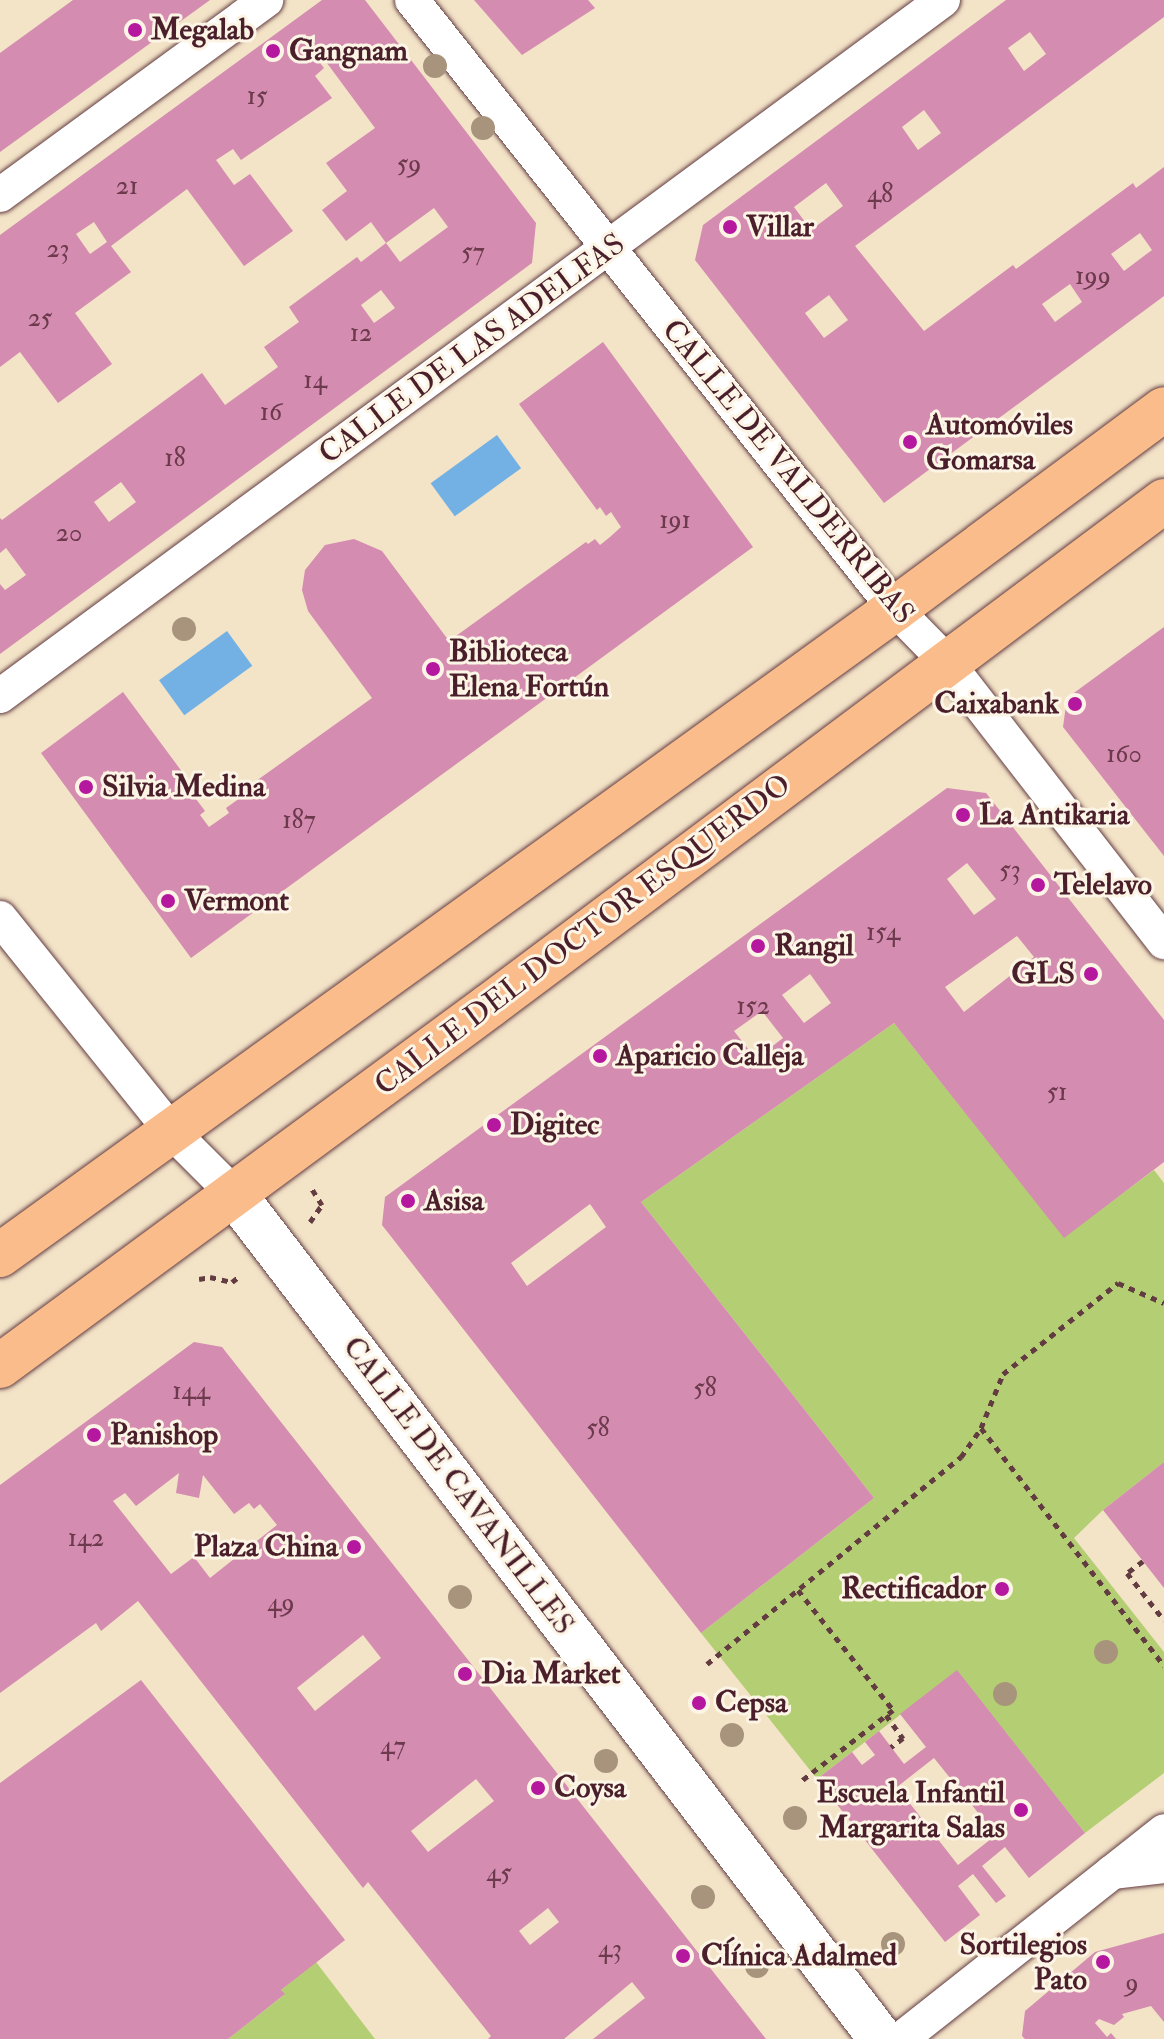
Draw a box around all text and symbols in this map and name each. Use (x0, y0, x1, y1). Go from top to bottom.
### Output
place label: Megalab (151, 12, 254, 48)
marker: Megalab (126, 21, 144, 39)
place label: Gangnam (289, 33, 408, 69)
marker: Gangnam (264, 42, 282, 60)
house number: 15 (247, 81, 267, 113)
house number: 59 (397, 149, 421, 181)
house number: 21 (116, 171, 138, 203)
house number: 48 (867, 179, 893, 211)
place label: Villar (746, 209, 814, 245)
marker: Villar (721, 218, 739, 236)
street label: CALLE DE LAS ADELFAS (312, 226, 632, 472)
house number: 23 (46, 234, 70, 266)
house number: 57 (461, 237, 485, 269)
house number: 199 (1075, 261, 1111, 293)
house number: 25 (28, 303, 52, 335)
street label: CALLE DE VALDERRIBAS (654, 313, 922, 631)
house number: 12 (350, 318, 372, 350)
house number: 14 (303, 365, 327, 397)
house number: 16 (260, 397, 282, 429)
place label: Automóviles Gomarsa (926, 407, 1073, 478)
marker: Automóviles Gomarsa (901, 433, 919, 451)
house number: 18 (164, 443, 186, 475)
house number: 191 (659, 505, 691, 537)
house number: 20 (56, 518, 82, 550)
place label: Biblioteca Elena Fortún (449, 634, 609, 704)
marker: Biblioteca Elena Fortún (424, 660, 442, 678)
place label: Caixabank (934, 686, 1059, 722)
marker: Caixabank (1066, 695, 1084, 713)
house number: 160 (1106, 739, 1142, 771)
street label: CALLE DEL DOCTOR ESQUERDO (368, 767, 798, 1103)
place label: Silvia Medina (102, 769, 265, 805)
marker: Silvia Medina (77, 778, 95, 796)
place label: La Antikaria (979, 797, 1129, 833)
house number: 187 (282, 805, 316, 837)
marker: La Antikaria (954, 806, 972, 824)
house number: 53 (999, 855, 1021, 887)
place label: Telelavo (1054, 867, 1152, 903)
marker: Telelavo (1029, 876, 1047, 894)
place label: Vermont (184, 883, 289, 919)
marker: Vermont (159, 892, 177, 910)
house number: 154 (866, 917, 900, 949)
place label: Rangil (774, 928, 854, 964)
marker: Rangil (749, 937, 767, 955)
place label: GLS (1011, 956, 1075, 992)
marker: GLS (1082, 965, 1100, 983)
house number: 152 (736, 991, 770, 1023)
place label: Aparicio Calleja (616, 1038, 804, 1074)
marker: Aparicio Calleja (591, 1047, 609, 1065)
house number: 51 (1047, 1077, 1067, 1109)
place label: Digitec (510, 1107, 599, 1143)
marker: Digitec (485, 1116, 503, 1134)
place label: Asisa (424, 1183, 484, 1219)
marker: Asisa (399, 1192, 417, 1210)
street label: CALLE DE CAVANILLES (334, 1330, 582, 1642)
house number: 58 (693, 1373, 717, 1405)
house number: 144 (172, 1376, 210, 1408)
house number: 58 (586, 1413, 610, 1445)
place label: Panishop (110, 1417, 218, 1453)
marker: Panishop (85, 1426, 103, 1444)
house number: 142 (68, 1523, 104, 1555)
place label: Plaza China (194, 1529, 338, 1565)
marker: Plaza China (345, 1538, 363, 1556)
place label: Rectificador (841, 1571, 986, 1607)
marker: Rectificador (993, 1580, 1011, 1598)
house number: 49 (267, 1588, 295, 1620)
place label: Dia Market (481, 1656, 620, 1692)
marker: Dia Market (456, 1665, 474, 1683)
place label: Cepsa (715, 1685, 787, 1721)
marker: Cepsa (690, 1694, 708, 1712)
house number: 47 (380, 1731, 406, 1763)
place label: Coysa (554, 1770, 626, 1806)
place label: Escuela Infantil Margarita Salas (816, 1775, 1005, 1846)
marker: Coysa (529, 1779, 547, 1797)
marker: Escuela Infantil Margarita Salas (1012, 1801, 1030, 1819)
house number: 45 (486, 1858, 512, 1890)
place label: Sortilegios Pato (960, 1927, 1087, 1998)
house number: 43 (598, 1934, 622, 1966)
place label: Cĺínica Adalmed (701, 1938, 897, 1974)
marker: Cĺínica Adalmed (672, 1945, 694, 1967)
marker: Sortilegios Pato (1094, 1953, 1112, 1971)
house number: 9 (1125, 1968, 1139, 2000)

